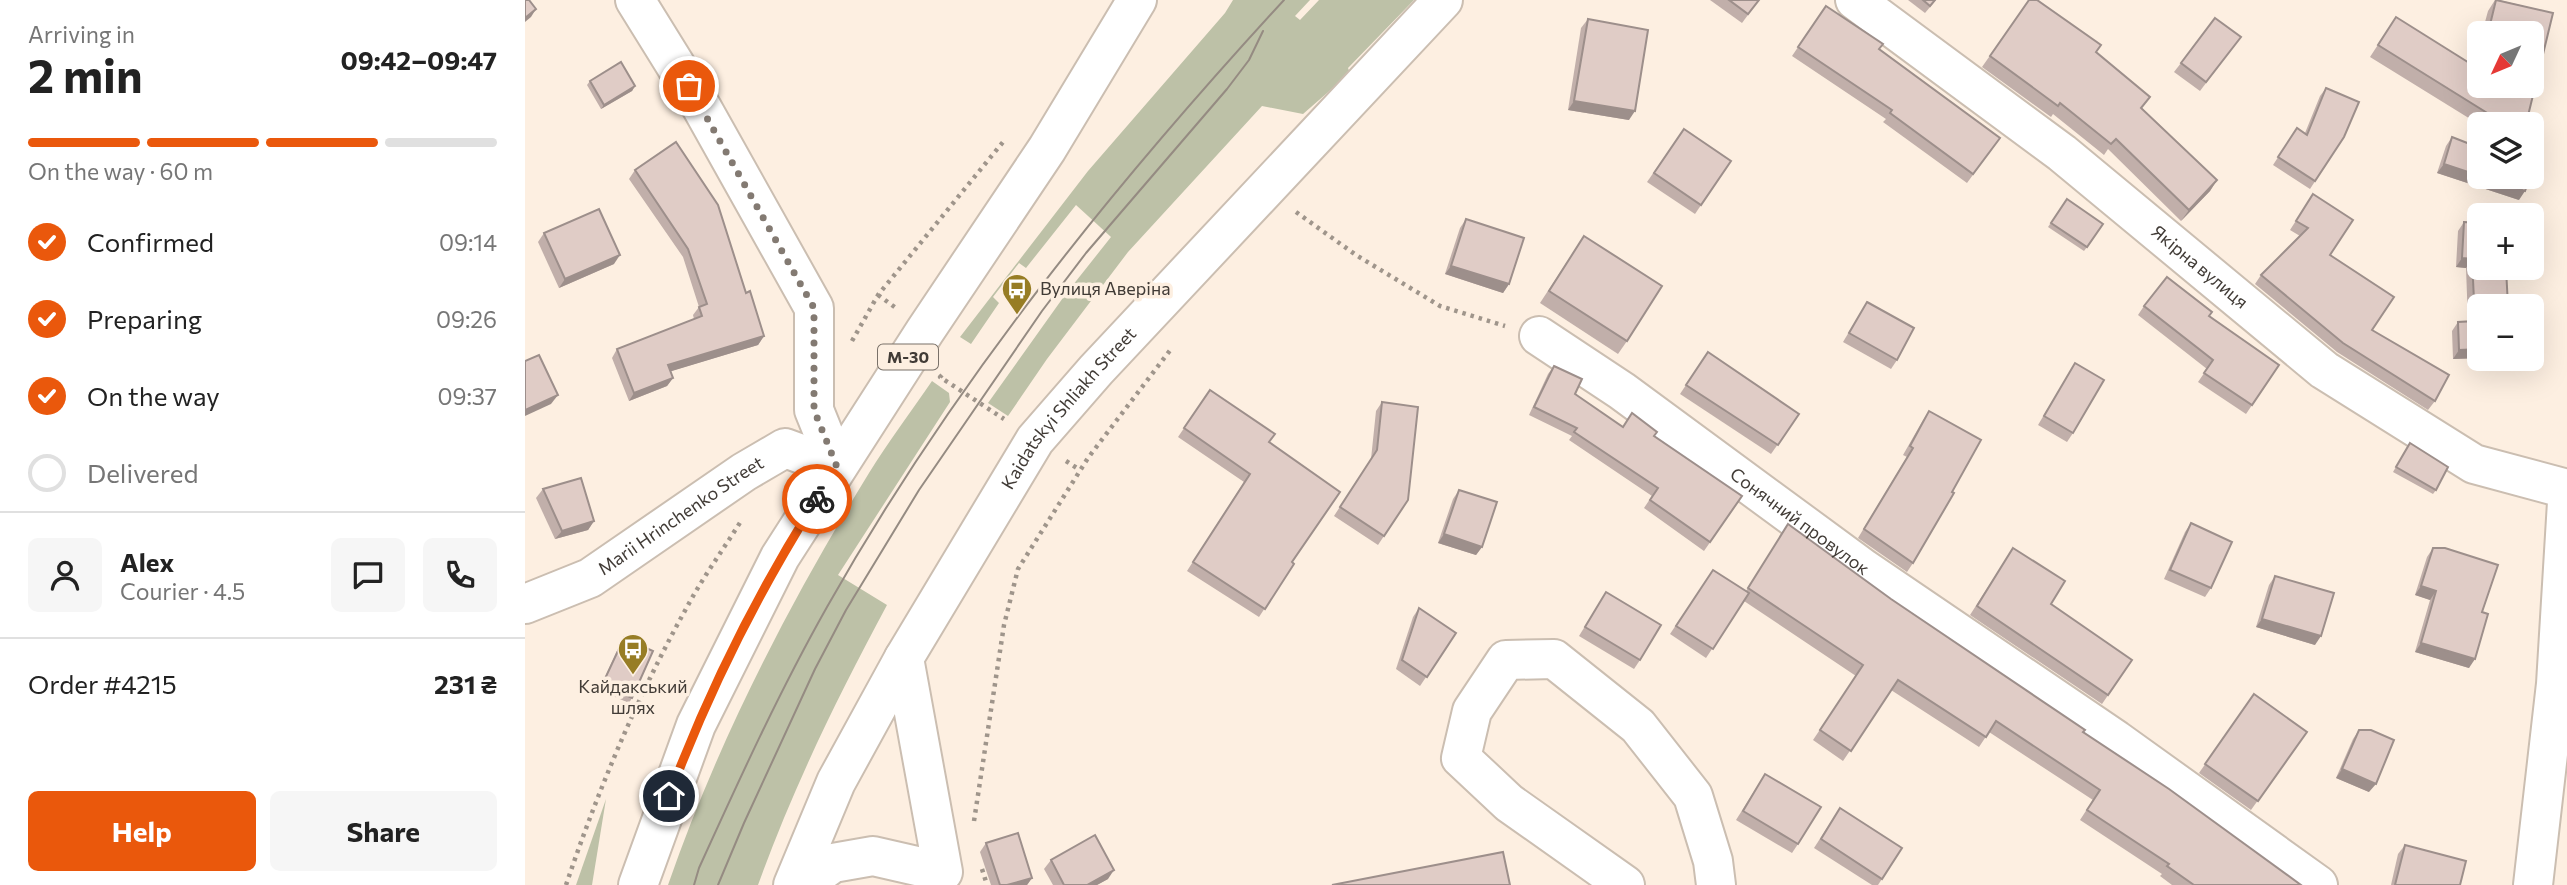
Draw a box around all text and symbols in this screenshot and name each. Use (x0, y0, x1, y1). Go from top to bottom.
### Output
text: Arriving in (28, 20, 135, 48)
north arrow (2467, 21, 2545, 98)
map controls (2467, 21, 2544, 371)
text: 09:42–09:47 (340, 44, 497, 75)
text: 2 min (28, 46, 143, 102)
pin (659, 56, 719, 116)
icon: bag (670, 67, 708, 105)
button: layers (2467, 112, 2544, 189)
text: On the way · 60 m (28, 157, 213, 185)
button: + (2467, 203, 2544, 280)
street label: Якірна вулиця (2147, 220, 2253, 313)
icon: check (28, 223, 66, 261)
text: Confirmed (87, 226, 214, 257)
text: 09:14 (439, 228, 497, 256)
bus stop icon: Вулиця Аверіна (1000, 272, 1034, 316)
place label: Вулиця Аверіна (1040, 277, 1171, 299)
button: − (2467, 294, 2544, 371)
icon: check (28, 300, 66, 338)
text: Preparing (87, 303, 202, 334)
text: 09:26 (436, 305, 497, 333)
street label: Kaidatskyi Shliakh Street (996, 322, 1140, 493)
road number: М-30 (878, 344, 938, 370)
icon: check (28, 377, 66, 415)
text: On the way (87, 380, 220, 411)
text: 09:37 (437, 382, 497, 410)
street label: Marii Hrinchenko Street (593, 451, 767, 579)
text: Delivered (87, 457, 198, 488)
street label: Сонячний провулок (1726, 462, 1874, 579)
courier (782, 464, 852, 534)
icon: bike (798, 480, 836, 518)
button: person (28, 538, 102, 612)
button: chat (331, 538, 405, 612)
button: phone (423, 538, 497, 612)
text: Alex (120, 546, 174, 577)
text: Courier · 4.5 (120, 577, 245, 605)
bus stop icon: Кайдакський шлях (616, 632, 650, 676)
text: Order #4215 (28, 668, 177, 699)
text: 231 ₴ (434, 668, 497, 699)
place label: Кайдакський шлях (578, 675, 688, 718)
pin (639, 766, 699, 826)
icon: home (650, 777, 688, 815)
button: Help (28, 791, 256, 871)
button: Share (270, 791, 497, 871)

